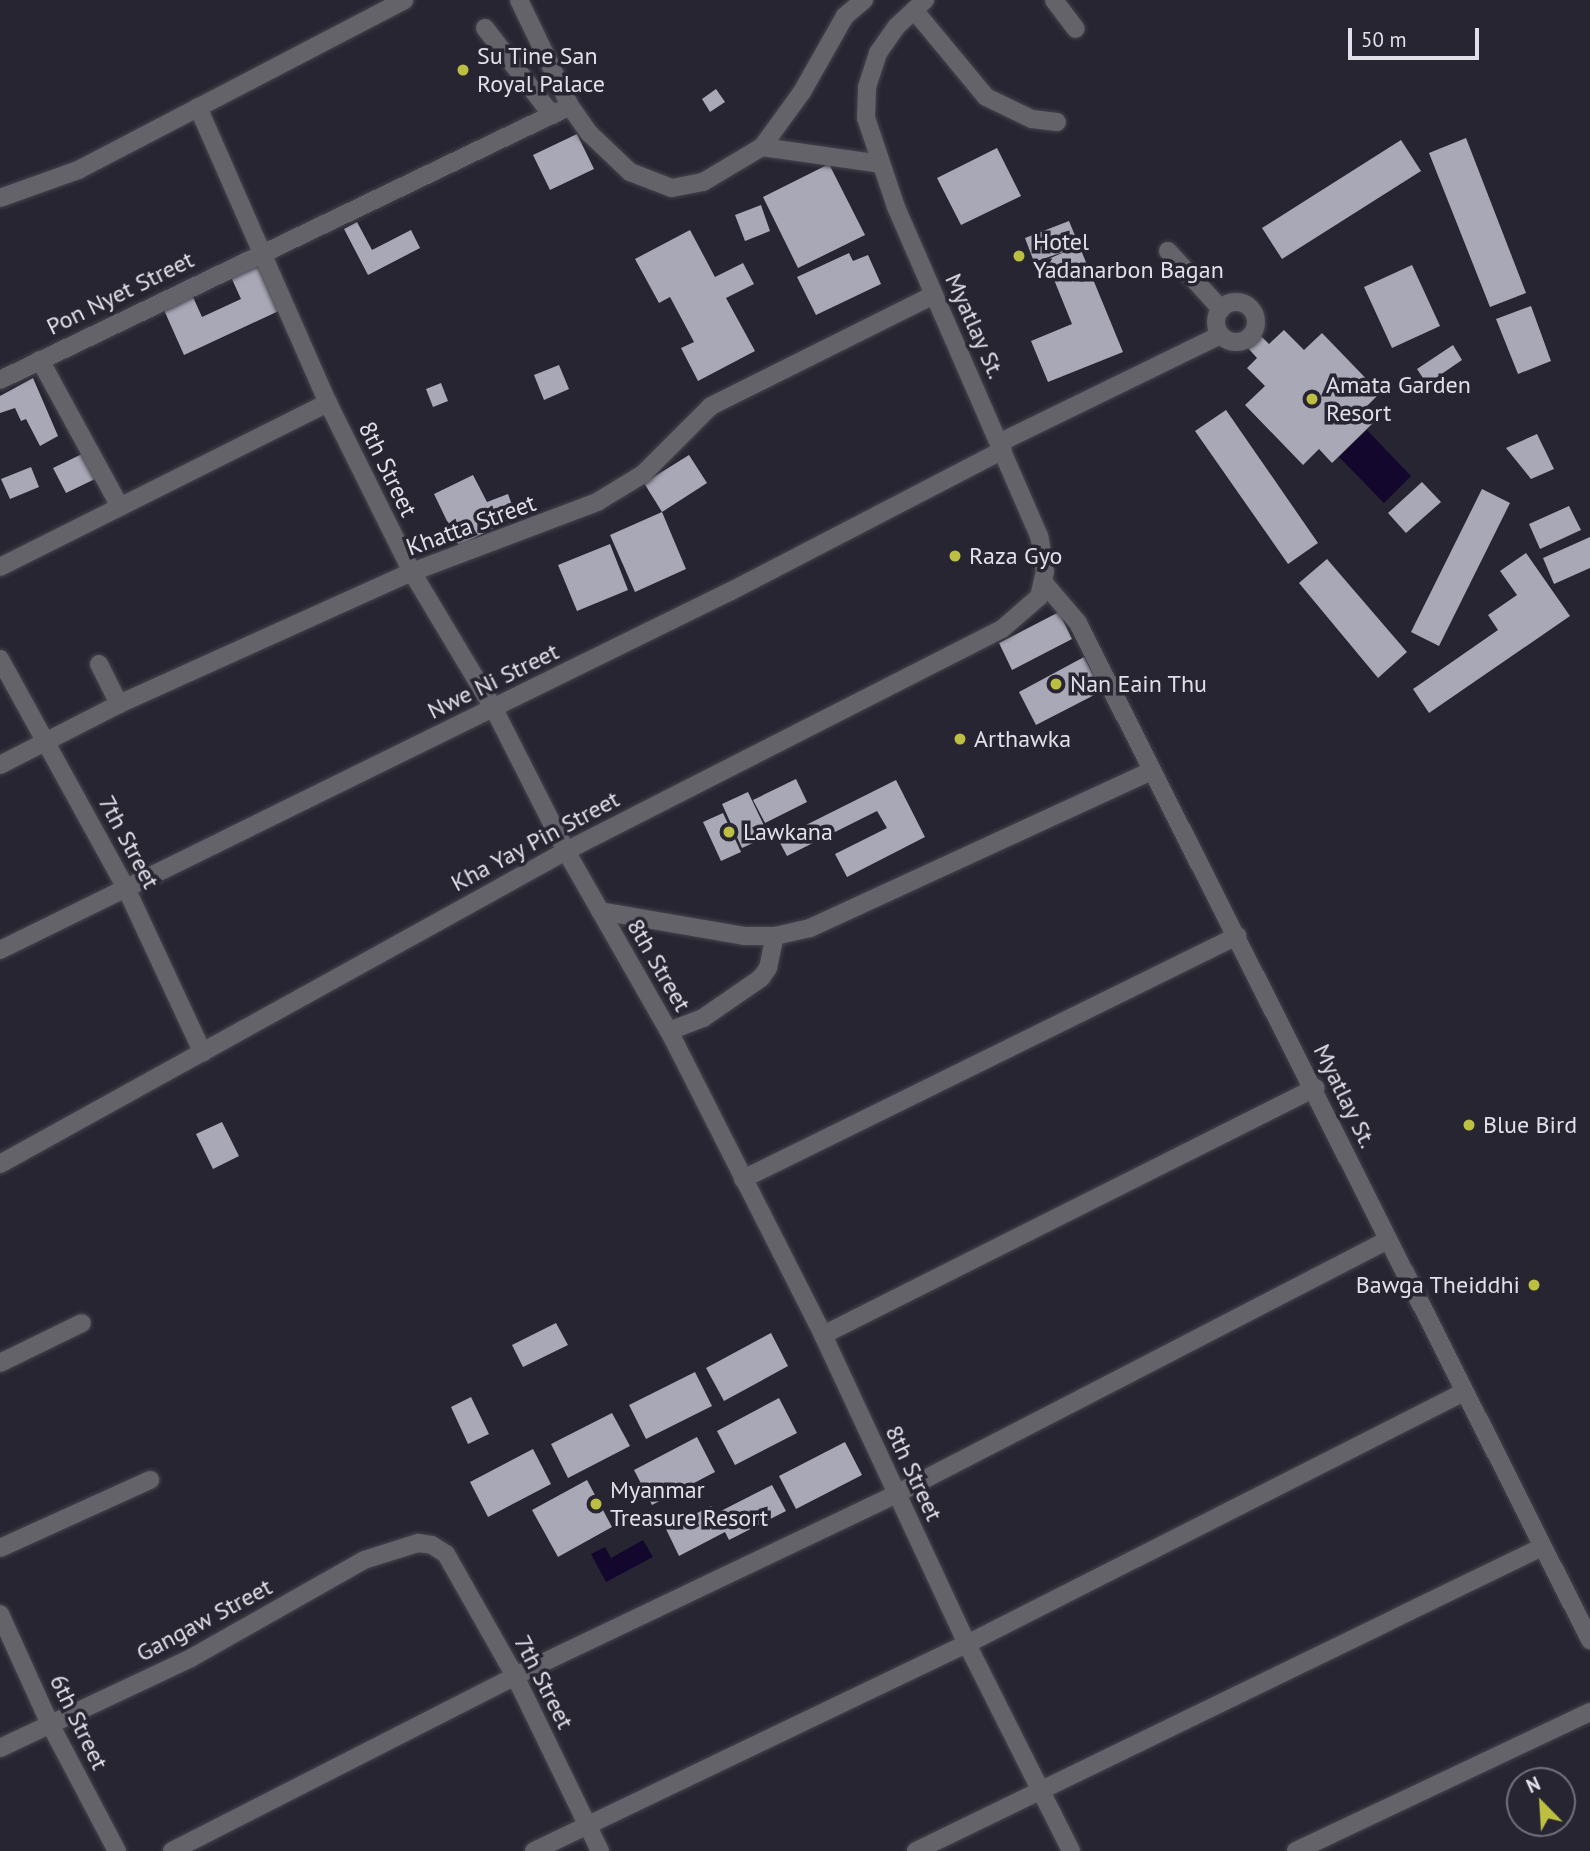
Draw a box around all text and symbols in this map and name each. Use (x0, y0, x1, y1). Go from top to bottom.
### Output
scale bar (1352, 14, 1483, 58)
text: 50 m (1361, 26, 1407, 53)
place label: Su Tine San Royal Palace (477, 42, 605, 98)
marker: Su Tine San Royal Palace (455, 62, 471, 78)
place label: Hotel Yadanarbon Bagan (1033, 228, 1224, 284)
street label: Pon Nyet Street (42, 245, 198, 341)
marker: Hotel Yadanarbon Bagan (1011, 248, 1027, 264)
street label: Myatlay St. (939, 268, 1011, 384)
place label: Amata Garden Resort (1326, 371, 1471, 427)
marker: Amata Garden Resort (1304, 391, 1320, 407)
street label: 8th Street (353, 417, 423, 521)
street label: Khatta Street (402, 488, 540, 562)
place label: Raza Gyo (969, 542, 1062, 570)
marker: Raza Gyo (947, 548, 963, 564)
street label: Nwe Ni Street (423, 637, 563, 725)
place label: Nan Eain Thu (1070, 670, 1208, 698)
marker: Nan Eain Thu (1048, 676, 1064, 692)
place label: Arthawka (974, 725, 1071, 753)
marker: Arthawka (952, 731, 968, 747)
street label: Kha Yay Pin Street (445, 784, 625, 898)
street label: 7th Street (92, 790, 166, 894)
place label: Lawkana (743, 818, 833, 846)
marker: Lawkana (721, 824, 737, 840)
street label: 8th Street (621, 914, 697, 1016)
street label: Myatlay St. (1307, 1039, 1383, 1153)
place label: Blue Bird (1483, 1111, 1577, 1139)
marker: Blue Bird (1461, 1117, 1477, 1133)
place label: Bawga Theiddhi (1355, 1271, 1520, 1299)
marker: Bawga Theiddhi (1526, 1277, 1542, 1293)
street label: 8th Street (879, 1421, 949, 1525)
place label: Myanmar Treasure Resort (610, 1476, 768, 1532)
marker: Myanmar Treasure Resort (588, 1496, 604, 1512)
street label: Gangaw Street (131, 1572, 277, 1668)
street label: 7th Street (508, 1630, 580, 1734)
street label: 6th Street (44, 1670, 114, 1774)
north arrow (1506, 1767, 1576, 1837)
text: N (1523, 1771, 1544, 1798)

